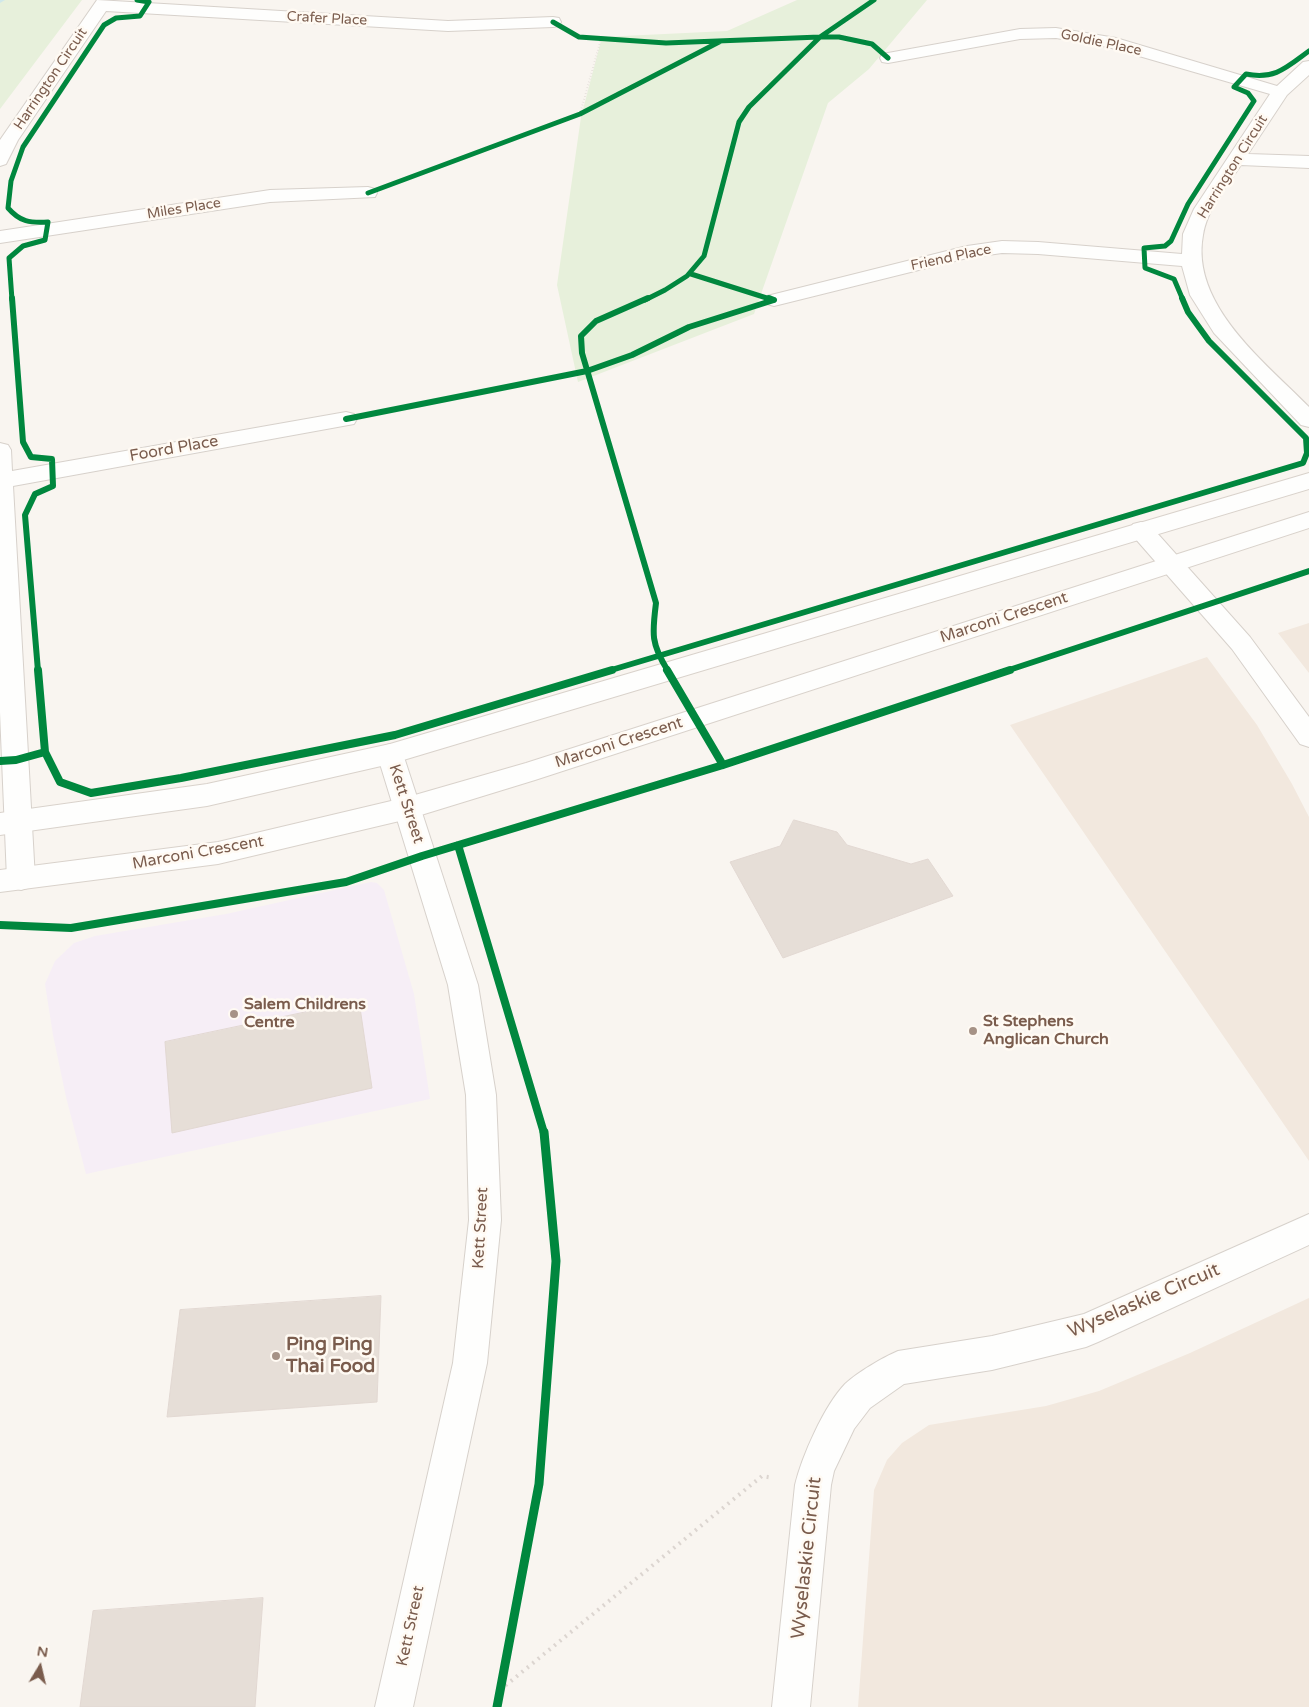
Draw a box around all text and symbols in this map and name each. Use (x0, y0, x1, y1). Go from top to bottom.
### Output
street label: Crafer Place (286, 9, 368, 29)
street label: Harrington Circuit (11, 25, 91, 133)
street label: Goldie Place (1059, 26, 1143, 60)
street label: Harrington Circuit (1194, 112, 1272, 222)
street label: Miles Place (146, 195, 222, 223)
street label: Friend Place (909, 241, 993, 275)
street label: Foord Place (128, 432, 220, 466)
street label: Marconi Crescent (938, 588, 1070, 648)
street label: Marconi Crescent (553, 713, 685, 773)
street label: Kett Street (384, 762, 428, 846)
street label: Marconi Crescent (131, 832, 265, 874)
place label: Salem Childrens Centre (244, 995, 366, 1033)
marker: Salem Childrens Centre (228, 1008, 240, 1020)
place label: St Stephens Anglican Church (983, 1012, 1109, 1050)
marker: St Stephens Anglican Church (967, 1025, 979, 1037)
street label: Kett Street (469, 1187, 493, 1269)
street label: Wyselaskie Circuit (1065, 1259, 1223, 1343)
place label: Ping Ping Thai Food (286, 1334, 375, 1378)
marker: Ping Ping Thai Food (270, 1350, 282, 1362)
street label: Wyselaskie Circuit (787, 1476, 827, 1640)
street label: Kett Street (393, 1584, 429, 1668)
north arrow (15, 1642, 65, 1692)
text: N (36, 1642, 49, 1661)

